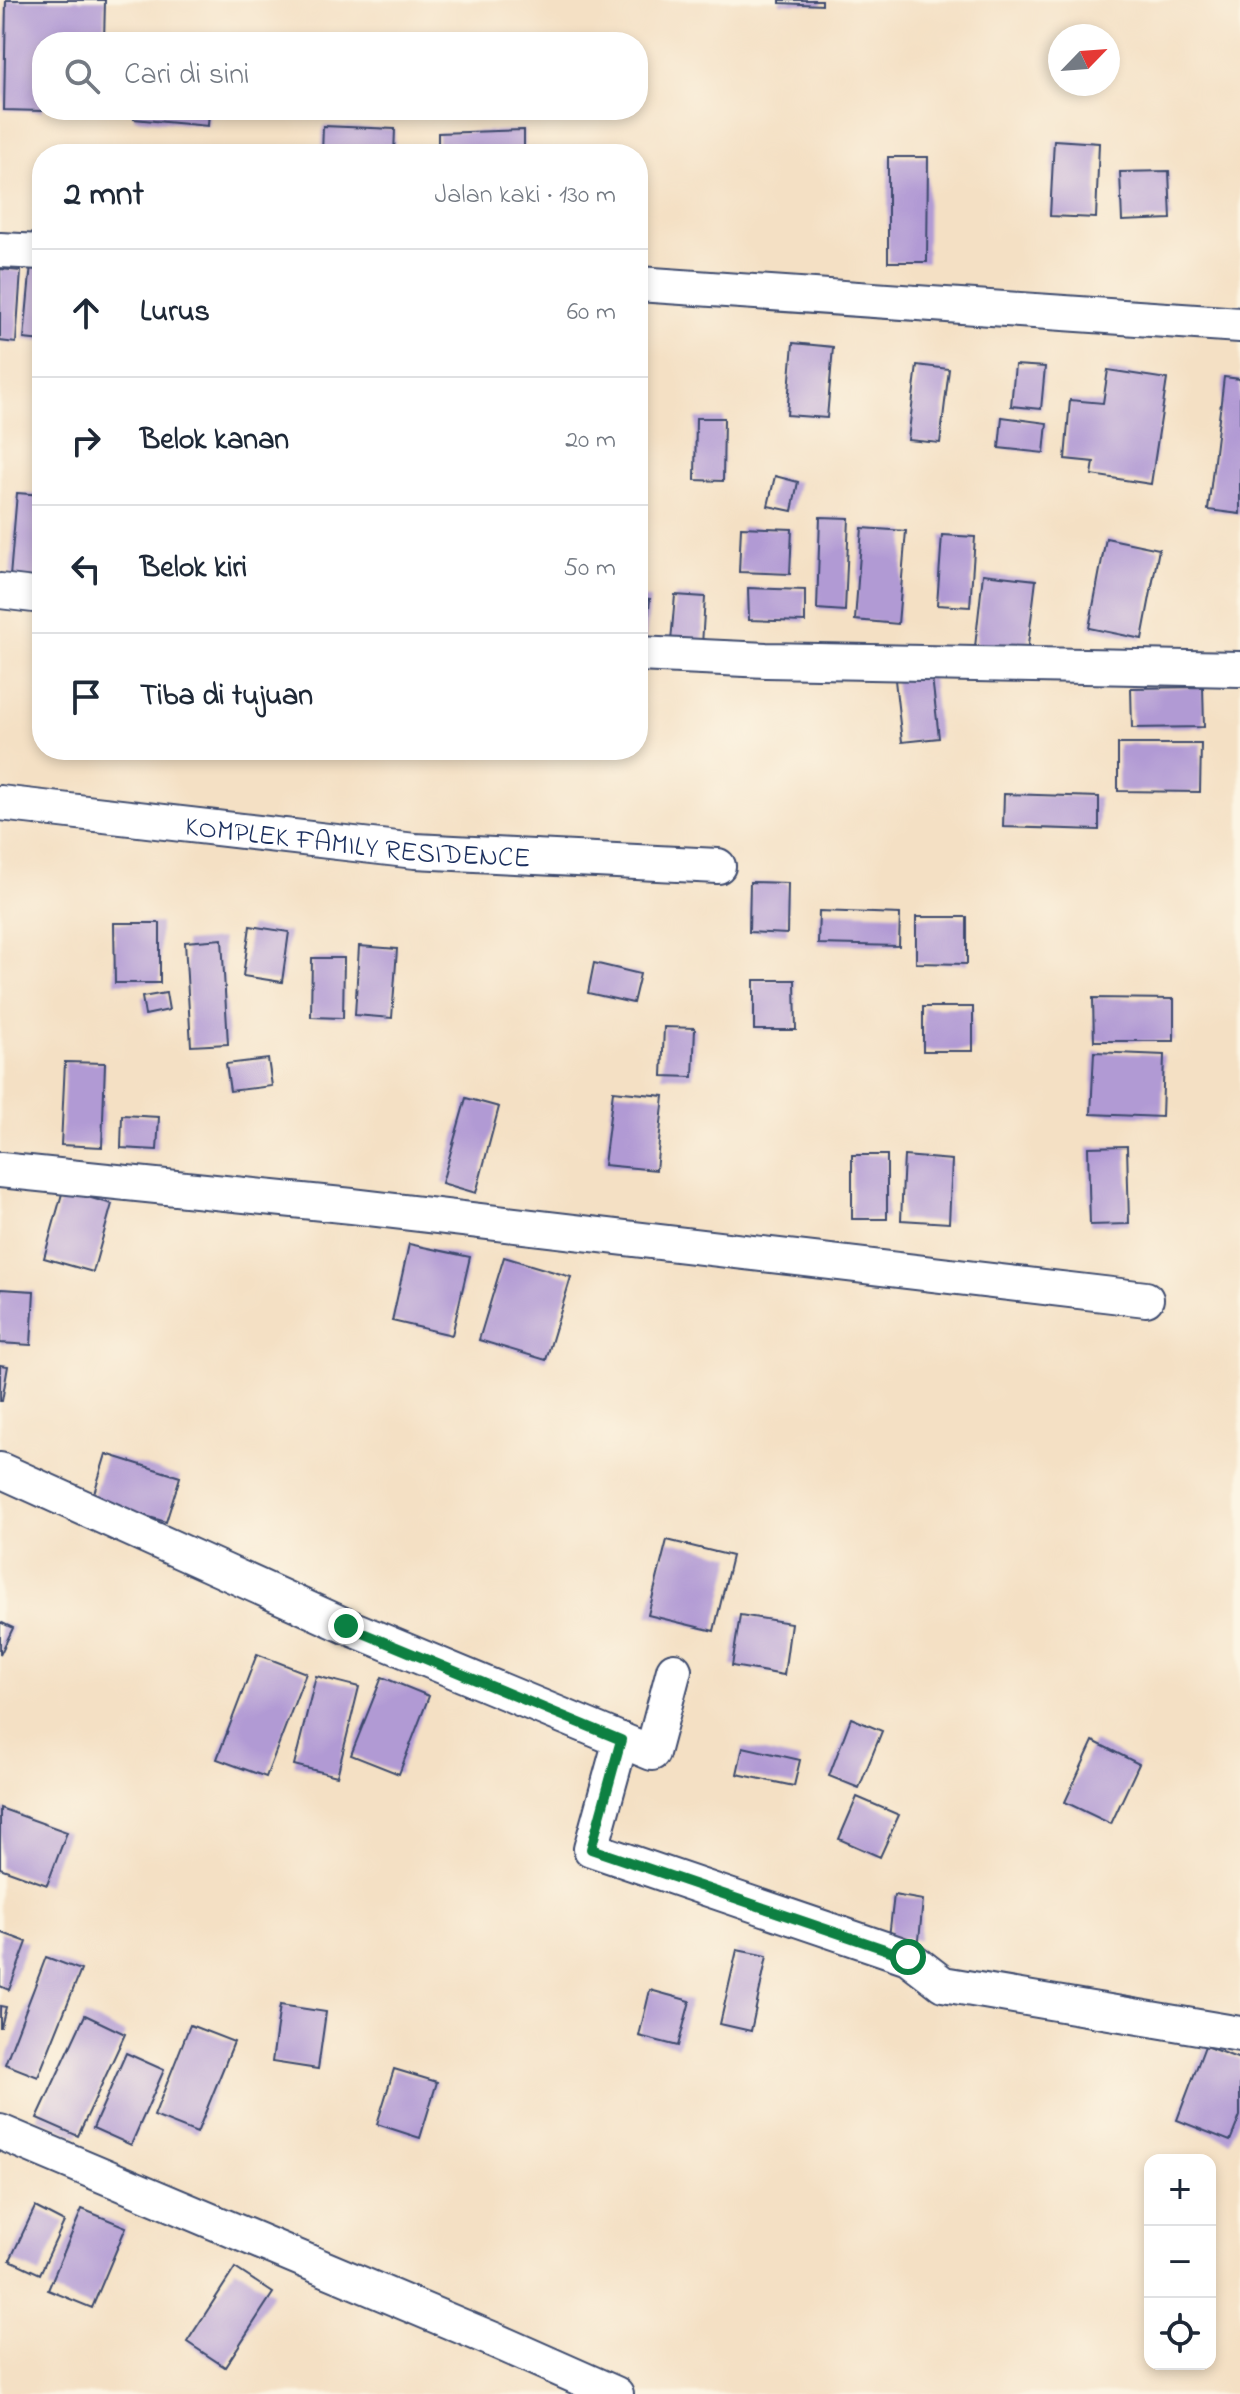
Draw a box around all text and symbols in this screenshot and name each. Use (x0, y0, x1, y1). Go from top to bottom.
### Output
north arrow (1048, 24, 1120, 96)
search box (32, 32, 648, 120)
icon: search (60, 54, 104, 98)
text: Cari di sini (124, 54, 250, 98)
text: 2 mnt (64, 171, 144, 221)
text: Jalan kaki · 130 m (435, 177, 616, 215)
icon: ahead (64, 291, 108, 335)
text: Lurus (140, 291, 210, 335)
text: 60 m (567, 294, 616, 332)
icon: right (64, 419, 108, 463)
text: Belok kanan (140, 419, 289, 463)
text: 20 m (565, 422, 616, 460)
icon: left (64, 547, 108, 591)
text: Belok kiri (140, 547, 247, 591)
text: 50 m (563, 550, 616, 588)
icon: arrive (64, 675, 108, 719)
text: Tiba di tujuan (140, 675, 313, 719)
street label: KOMPLEK FAMILY RESIDENCE (183, 808, 531, 881)
route end (328, 1608, 364, 1644)
route start (890, 1939, 926, 1975)
map controls (1144, 2154, 1216, 2370)
button: + (1144, 2154, 1216, 2226)
button: − (1144, 2226, 1216, 2298)
button: locate (1144, 2298, 1216, 2370)

